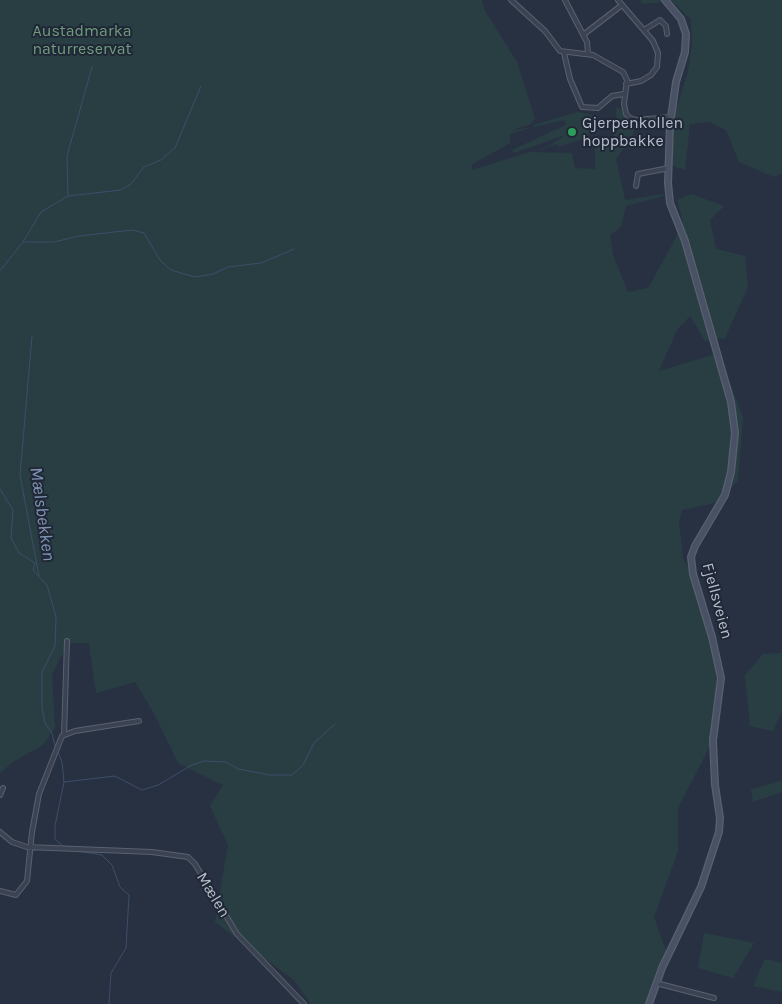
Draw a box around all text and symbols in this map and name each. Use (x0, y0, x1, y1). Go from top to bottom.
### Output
park label: Austadmarka naturreservat (32, 21, 132, 59)
place label: Gjerpenkollen hoppbakke (582, 113, 683, 151)
marker: Gjerpenkollen hoppbakke (566, 126, 578, 138)
water label: Mælsbekken (25, 466, 59, 562)
street label: Fjellsveien (698, 561, 736, 641)
street label: Mælen (192, 869, 234, 921)

